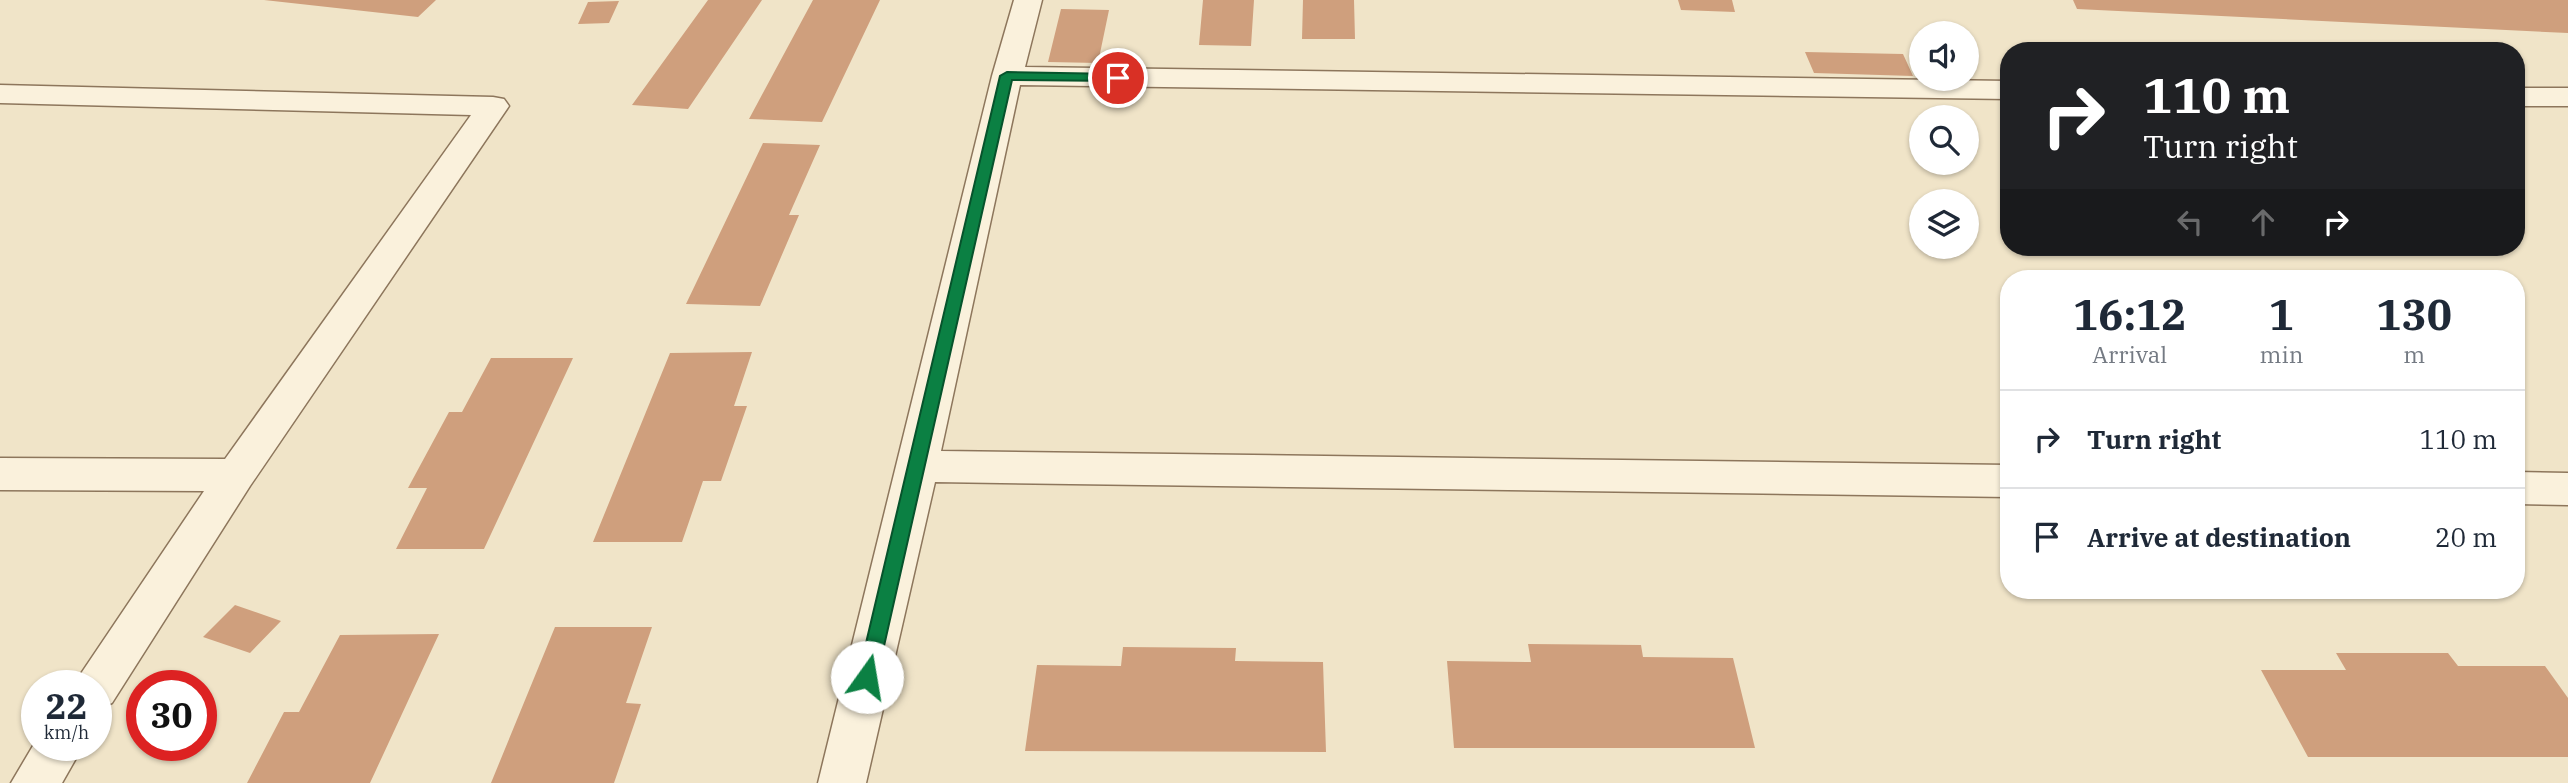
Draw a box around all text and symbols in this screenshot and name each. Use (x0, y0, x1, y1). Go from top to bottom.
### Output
map controls (1909, 21, 1979, 259)
button: sound (1909, 21, 1979, 91)
pin (1088, 48, 1148, 108)
icon: arrive (1099, 59, 1137, 97)
text: 110 m (2143, 63, 2290, 126)
icon: right (2028, 70, 2119, 161)
button: search (1909, 105, 1979, 175)
text: Turn right (2143, 125, 2298, 167)
button: layers (1909, 189, 1979, 259)
icon: left (2171, 203, 2209, 241)
icon: ahead (2244, 203, 2282, 241)
icon: right (2317, 203, 2355, 241)
text: 16:12 (2073, 287, 2187, 342)
text: 1 (2269, 287, 2294, 342)
text: 130 (2376, 287, 2452, 342)
text: Arrival (2092, 339, 2167, 369)
text: min (2260, 339, 2303, 369)
text: m (2403, 339, 2425, 369)
icon: right (2028, 420, 2066, 458)
text: Turn right (2087, 422, 2221, 456)
text: 110 m (2419, 422, 2497, 456)
icon: arrive (2028, 518, 2066, 556)
text: Arrive at destination (2087, 520, 2351, 554)
text: 20 m (2435, 520, 2497, 554)
position arrow (830, 640, 904, 714)
speed limit sign: 30 (126, 670, 217, 761)
text: 22 (45, 683, 88, 729)
text: km/h (44, 721, 89, 744)

